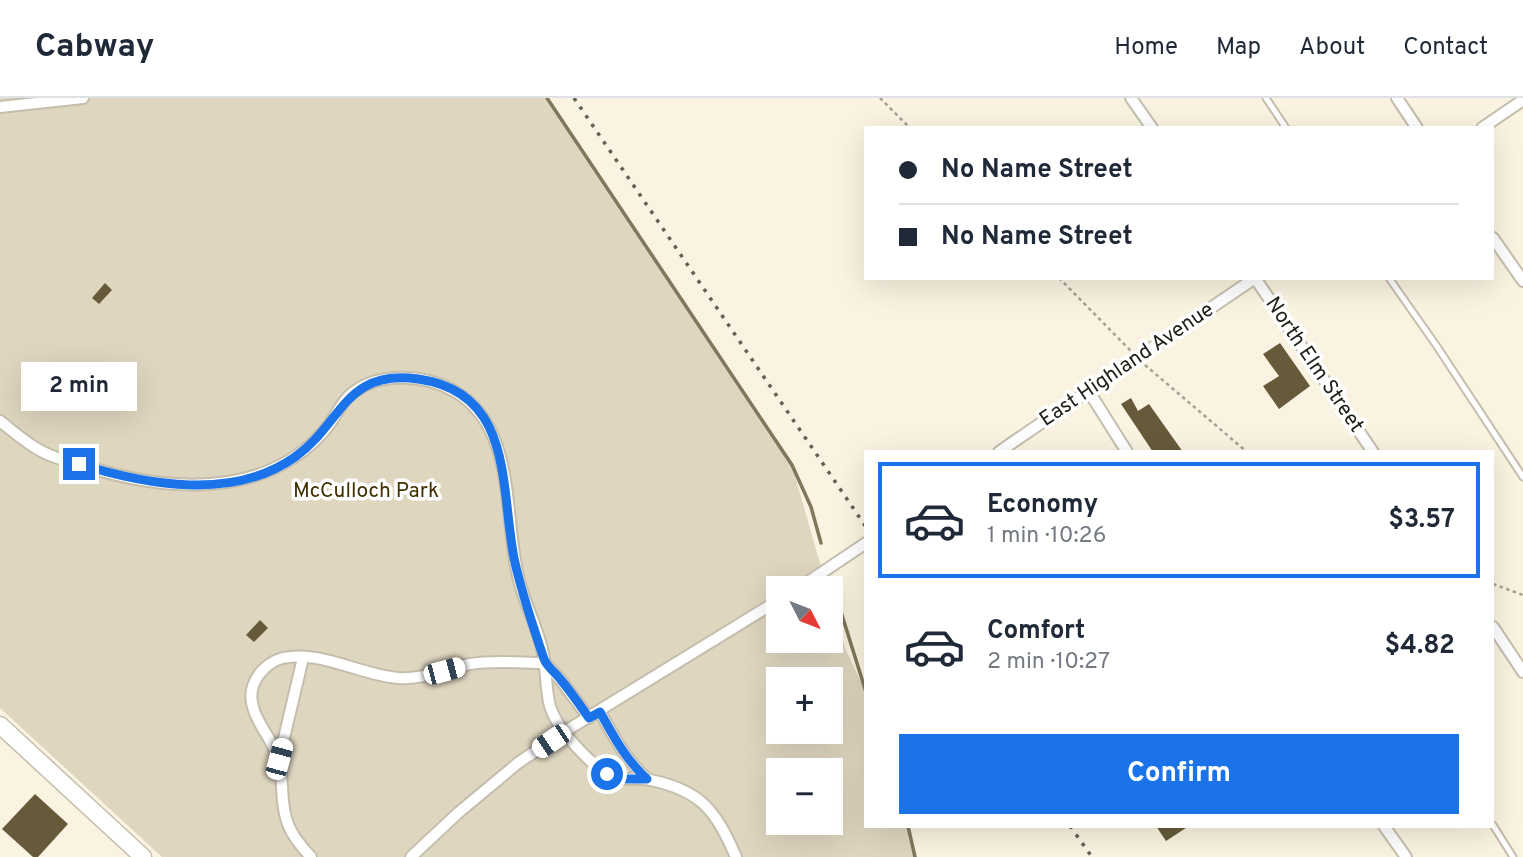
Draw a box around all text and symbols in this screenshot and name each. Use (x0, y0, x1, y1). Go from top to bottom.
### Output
text: Cabway (35, 27, 154, 69)
text: Home (1114, 33, 1178, 63)
text: Map (1216, 33, 1261, 63)
text: About (1299, 33, 1365, 63)
text: Contact (1403, 33, 1488, 63)
text: No Name Street (941, 154, 1133, 187)
text: No Name Street (941, 221, 1133, 254)
street label: North Elm Street (1259, 292, 1369, 438)
street label: East Highland Avenue (1035, 297, 1219, 433)
callout: 2 min (21, 362, 137, 412)
text: 2 min (49, 372, 109, 401)
route end (63, 448, 95, 480)
park label: McCulloch Park (293, 478, 439, 505)
icon: car (903, 489, 966, 552)
text: Economy (987, 489, 1098, 522)
text: $3.57 (1388, 504, 1455, 537)
text: 1 min · 10:26 (987, 522, 1106, 551)
north arrow (766, 576, 844, 653)
map controls (766, 576, 843, 835)
icon: car (903, 615, 966, 678)
text: Comfort (987, 615, 1085, 648)
text: $4.82 (1385, 630, 1455, 663)
text: 2 min · 10:27 (987, 648, 1110, 677)
car (421, 655, 468, 687)
button: + (766, 667, 843, 744)
car (528, 721, 575, 761)
button: Confirm (899, 734, 1459, 814)
car (264, 736, 295, 782)
route start (591, 758, 623, 790)
button: − (766, 758, 843, 835)

